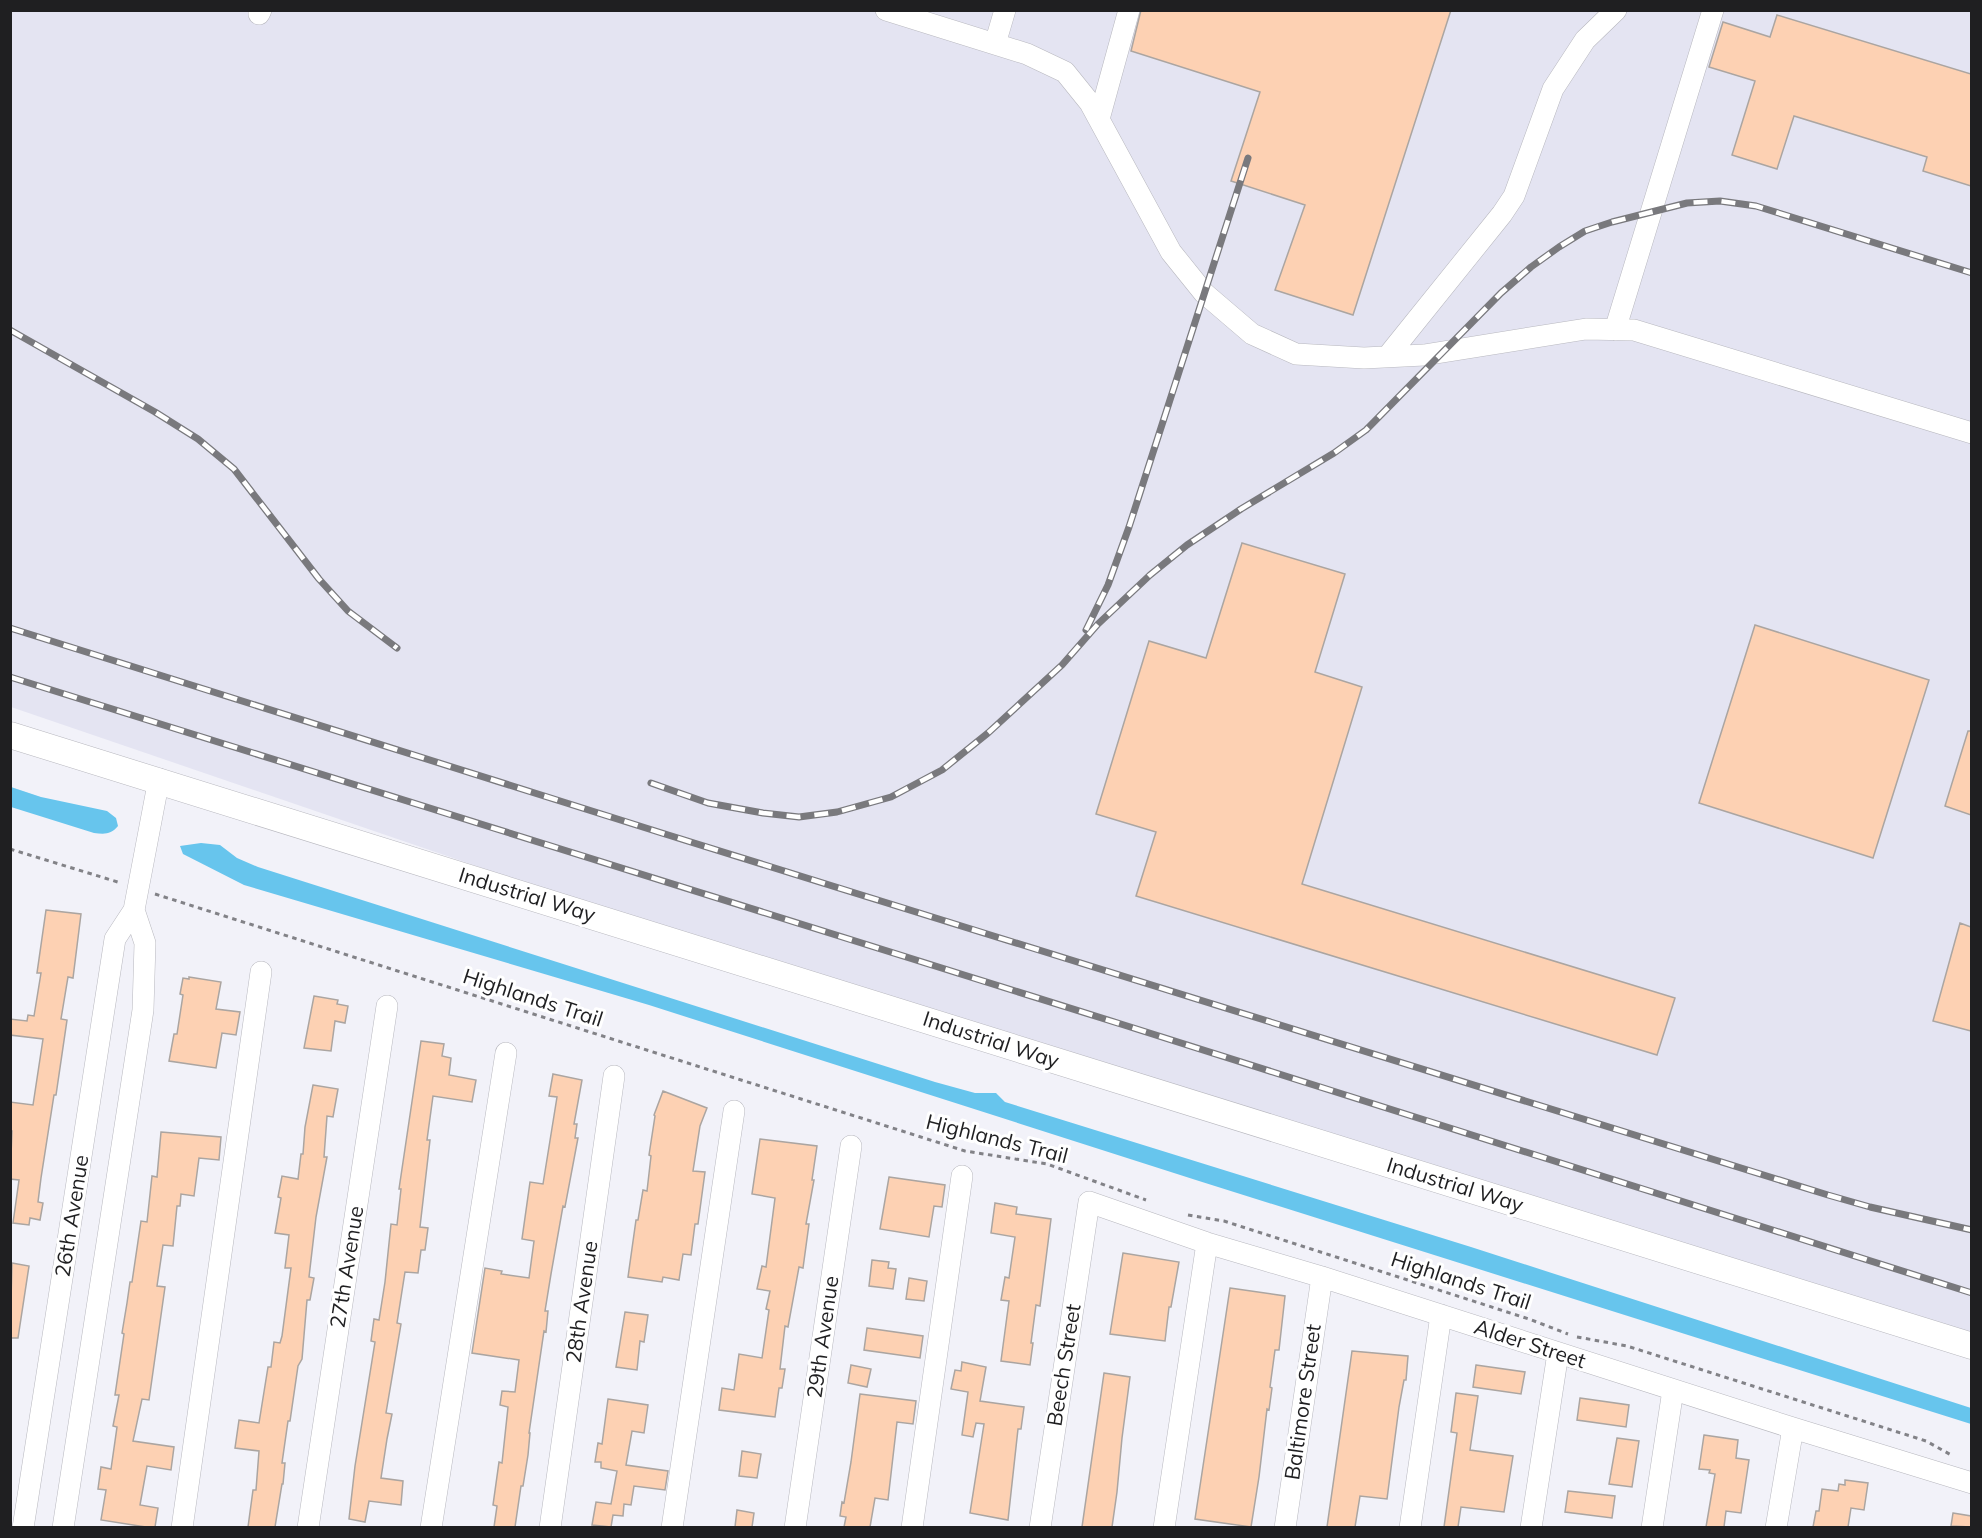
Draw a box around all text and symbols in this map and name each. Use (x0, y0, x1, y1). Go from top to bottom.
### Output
street label: Industrial Way (456, 861, 599, 927)
street label: Highlands Trail (460, 962, 607, 1032)
street label: Industrial Way (920, 1005, 1063, 1073)
street label: Highlands Trail (923, 1108, 1071, 1168)
street label: Industrial Way (1384, 1151, 1527, 1217)
street label: 26th Avenue (49, 1153, 94, 1279)
street label: 27th Avenue (324, 1204, 369, 1330)
street label: 28th Avenue (560, 1239, 602, 1365)
street label: Highlands Trail (1388, 1245, 1535, 1315)
street label: 29th Avenue (801, 1274, 843, 1400)
street label: Beech Street (1041, 1302, 1086, 1428)
street label: Alder Street (1471, 1313, 1589, 1373)
street label: Baltimore Street (1278, 1322, 1326, 1481)

